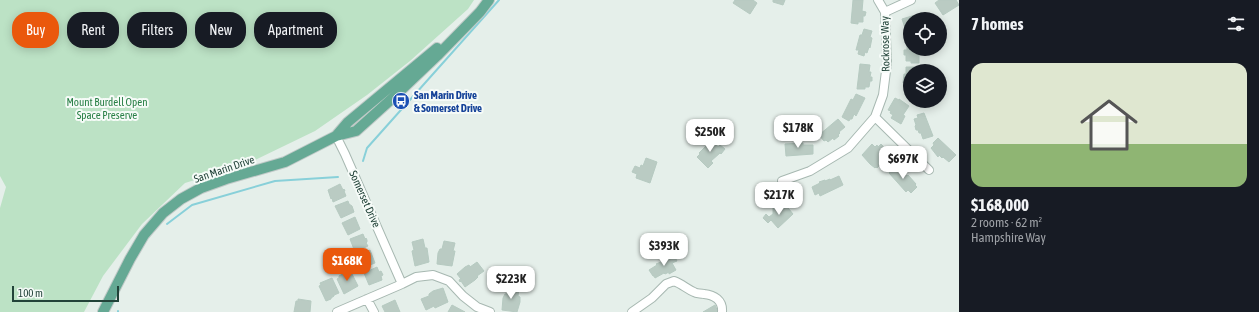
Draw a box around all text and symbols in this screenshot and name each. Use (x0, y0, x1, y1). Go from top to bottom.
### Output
chip: Buy (12, 12, 59, 48)
chip: Rent (67, 12, 119, 48)
chip: Filters (127, 12, 187, 48)
chip: New (195, 12, 246, 48)
chip: Apartment (254, 12, 337, 48)
map controls (903, 12, 947, 108)
button: locate (903, 12, 947, 56)
icon: filters (1225, 13, 1247, 35)
text: 7 homes (971, 14, 1024, 34)
street label: Rockrose Way (879, 16, 891, 72)
button: layers (903, 64, 947, 108)
place label: San Marin Drive & Somerset Drive (414, 89, 482, 114)
icon: home (1073, 89, 1145, 161)
bus stop icon: San Marin Drive & Somerset Drive (391, 91, 411, 111)
park label: Mount Burdell Open Space Preserve (66, 96, 148, 121)
pin: $178K (770, 115, 826, 149)
pin: $250K (682, 119, 738, 153)
text: $178K (783, 120, 813, 135)
text: $250K (695, 124, 725, 139)
pin: $697K (875, 146, 931, 180)
text: $697K (888, 151, 918, 166)
street label: San Marin Drive (192, 153, 256, 185)
street label: Somerset Drive (347, 169, 383, 229)
pin: $217K (751, 182, 807, 216)
text: $217K (764, 187, 794, 202)
text: $168,000 (971, 195, 1029, 215)
text: 2 rooms · 62 m² (971, 215, 1042, 230)
text: Hampshire Way (971, 230, 1046, 245)
pin: $393K (636, 233, 692, 267)
text: $393K (649, 238, 679, 253)
pin: $168K (319, 248, 375, 282)
text: $168K (332, 253, 362, 268)
pin: $223K (483, 266, 539, 300)
text: $223K (496, 271, 526, 286)
scale bar (12, 284, 119, 303)
text: 100 m (18, 287, 43, 299)

